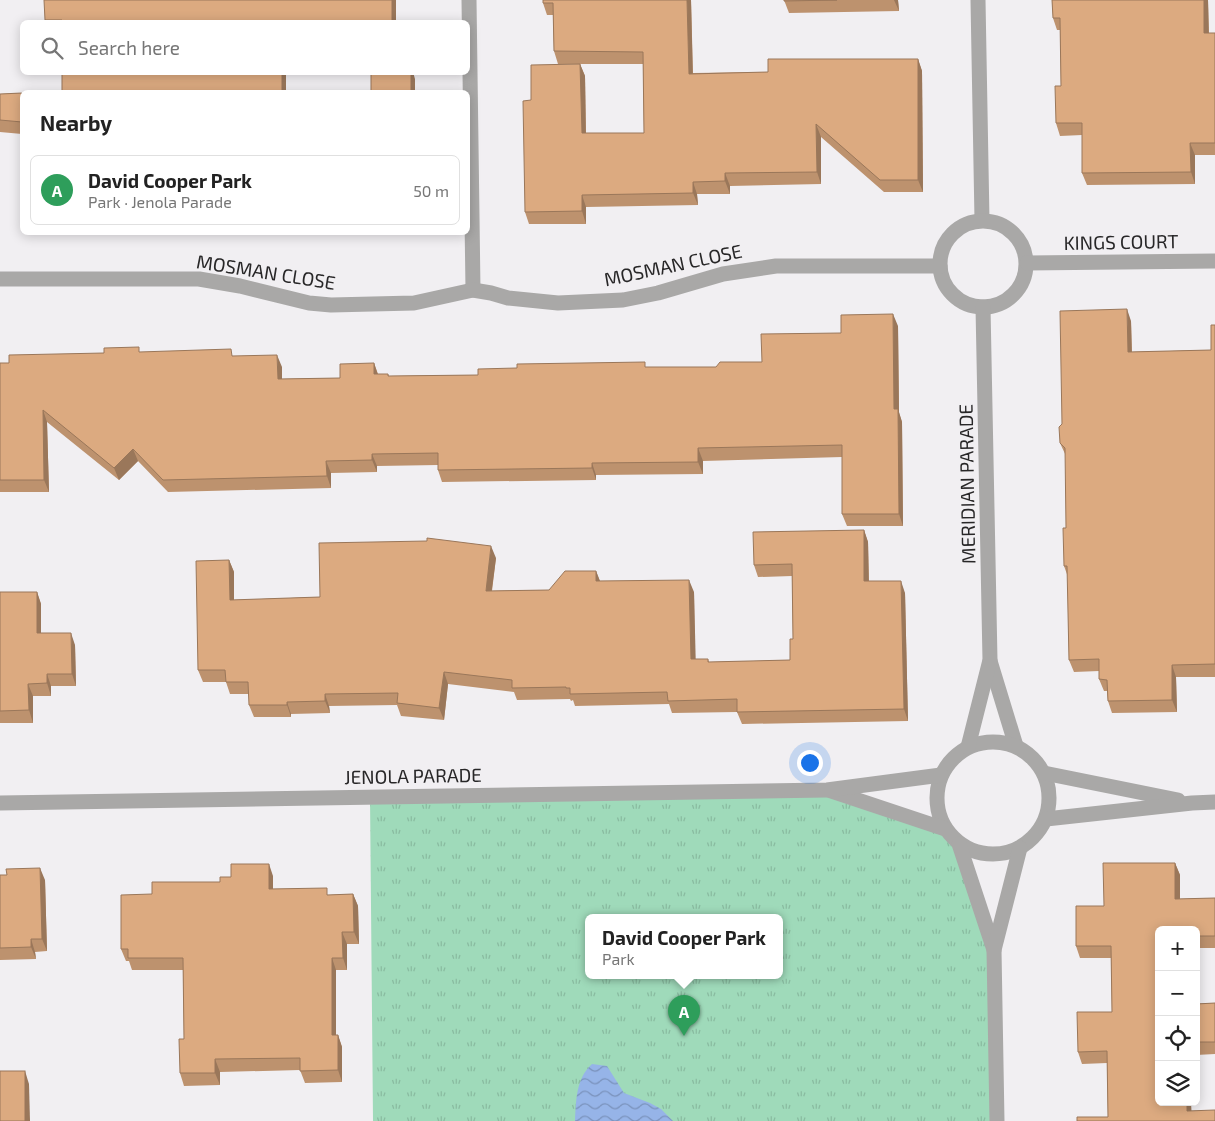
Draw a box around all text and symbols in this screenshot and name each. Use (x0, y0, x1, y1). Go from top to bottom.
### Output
search box (20, 20, 470, 75)
icon: search (38, 34, 66, 62)
text: Search here (78, 36, 180, 59)
text: Nearby (40, 110, 112, 135)
text: David Cooper Park (88, 169, 252, 192)
text: A (52, 181, 62, 200)
text: 50 m (413, 181, 449, 200)
text: Park · Jenola Parade (88, 192, 232, 211)
street label: KINGS COURT (1063, 229, 1179, 254)
street label: MOSMAN CLOSE (602, 239, 744, 290)
street label: MOSMAN CLOSE (195, 249, 337, 294)
street label: MERIDIAN PARADE (954, 404, 979, 564)
your location (797, 750, 823, 776)
street label: JENOLA PARADE (344, 763, 482, 788)
popup (585, 914, 783, 979)
text: David Cooper Park (602, 926, 766, 949)
map controls (1155, 926, 1200, 1106)
button: + (1155, 926, 1200, 971)
text: Park (602, 949, 635, 968)
button: − (1155, 971, 1200, 1016)
pin: A (668, 995, 700, 1036)
button: locate (1155, 1016, 1200, 1061)
button: layers (1155, 1061, 1200, 1106)

